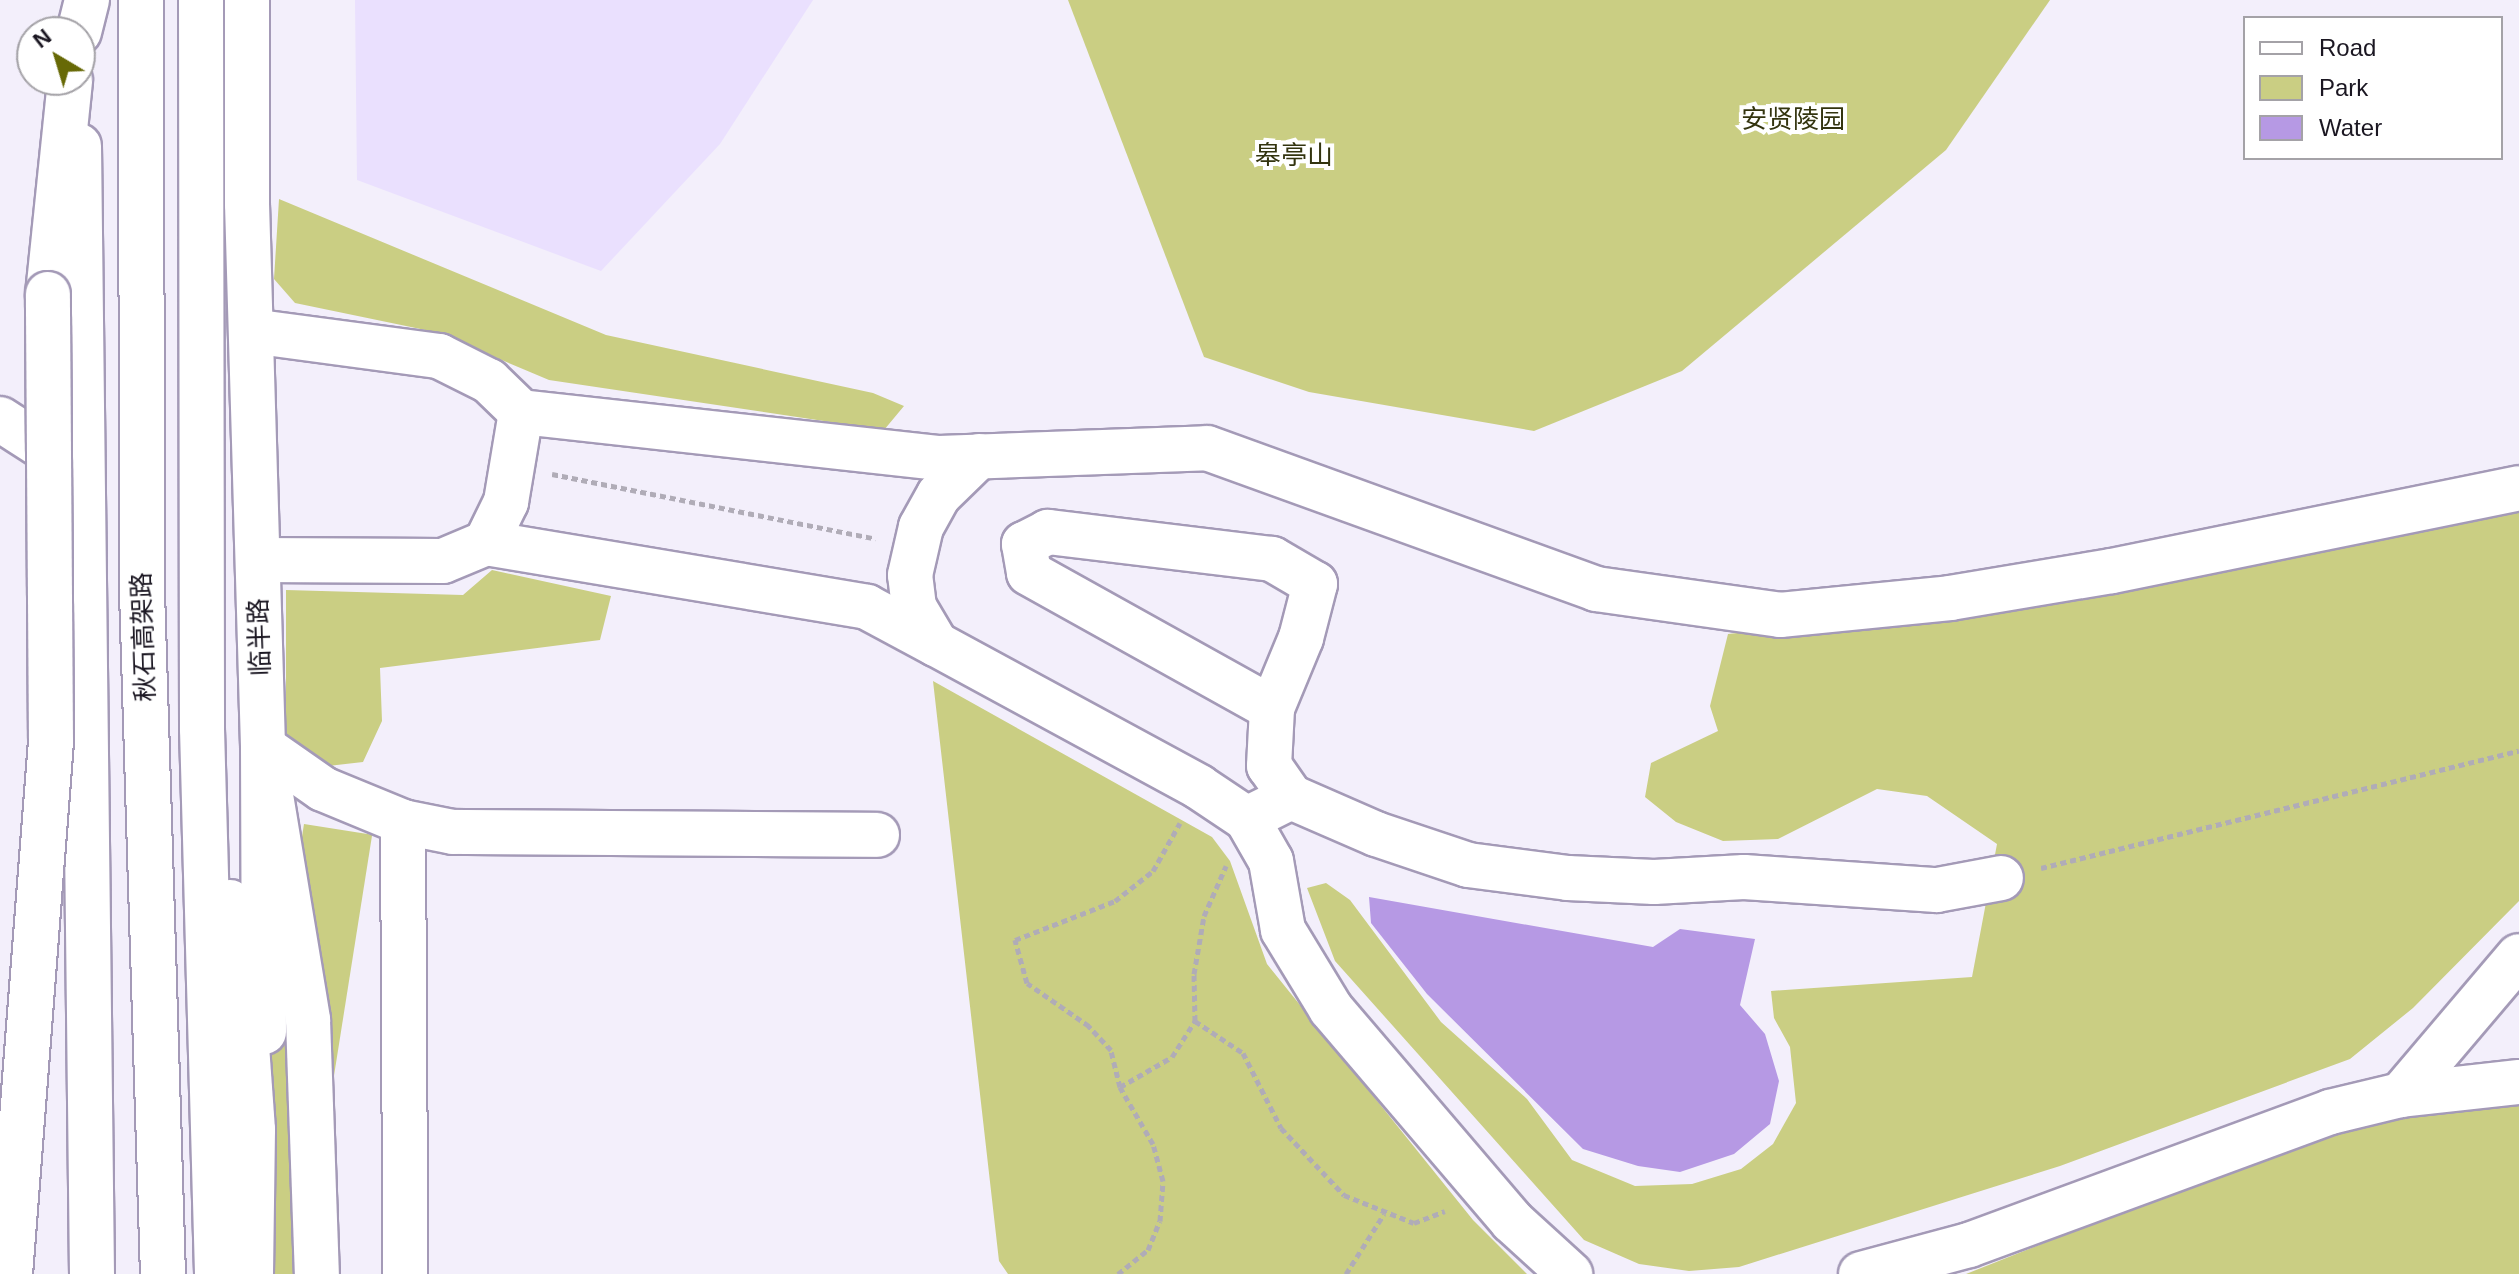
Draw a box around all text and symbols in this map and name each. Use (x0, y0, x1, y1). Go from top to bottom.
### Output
north arrow (16, 16, 96, 96)
legend (2243, 16, 2503, 160)
text: N (28, 24, 56, 53)
text: Road (2319, 34, 2376, 61)
text: Park (2319, 74, 2368, 101)
park label: 安贤陵园 (1741, 104, 1845, 136)
text: Water (2319, 114, 2382, 141)
park label: 皋亭山 (1255, 140, 1333, 172)
street label: 秋石高架路 (126, 571, 162, 703)
street label: 临半路 (243, 597, 277, 677)

